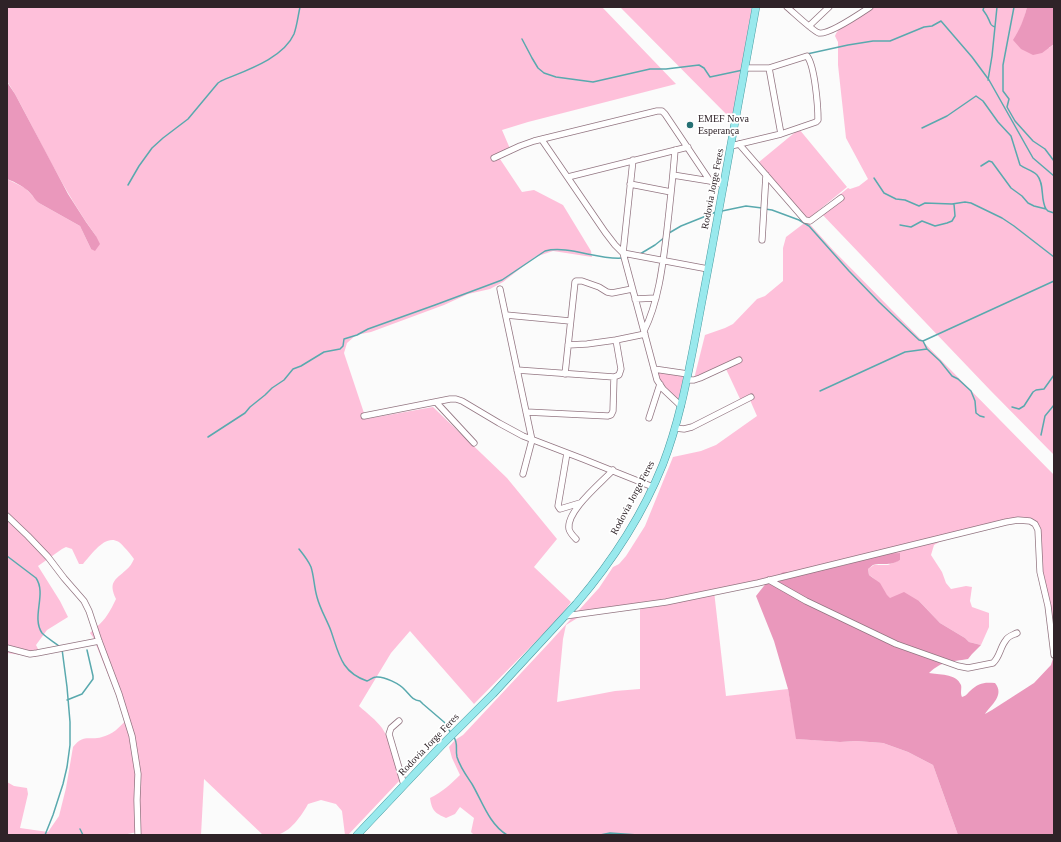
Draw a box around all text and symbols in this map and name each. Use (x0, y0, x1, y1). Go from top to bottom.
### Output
place label: EMEF Nova Esperança (698, 113, 749, 136)
marker: EMEF Nova Esperança (685, 120, 695, 130)
street label: Rodovia Jorge Feres (699, 148, 727, 230)
street label: Rodovia Jorge Feres (608, 459, 658, 537)
street label: Rodovia Jorge Feres (396, 711, 462, 779)

